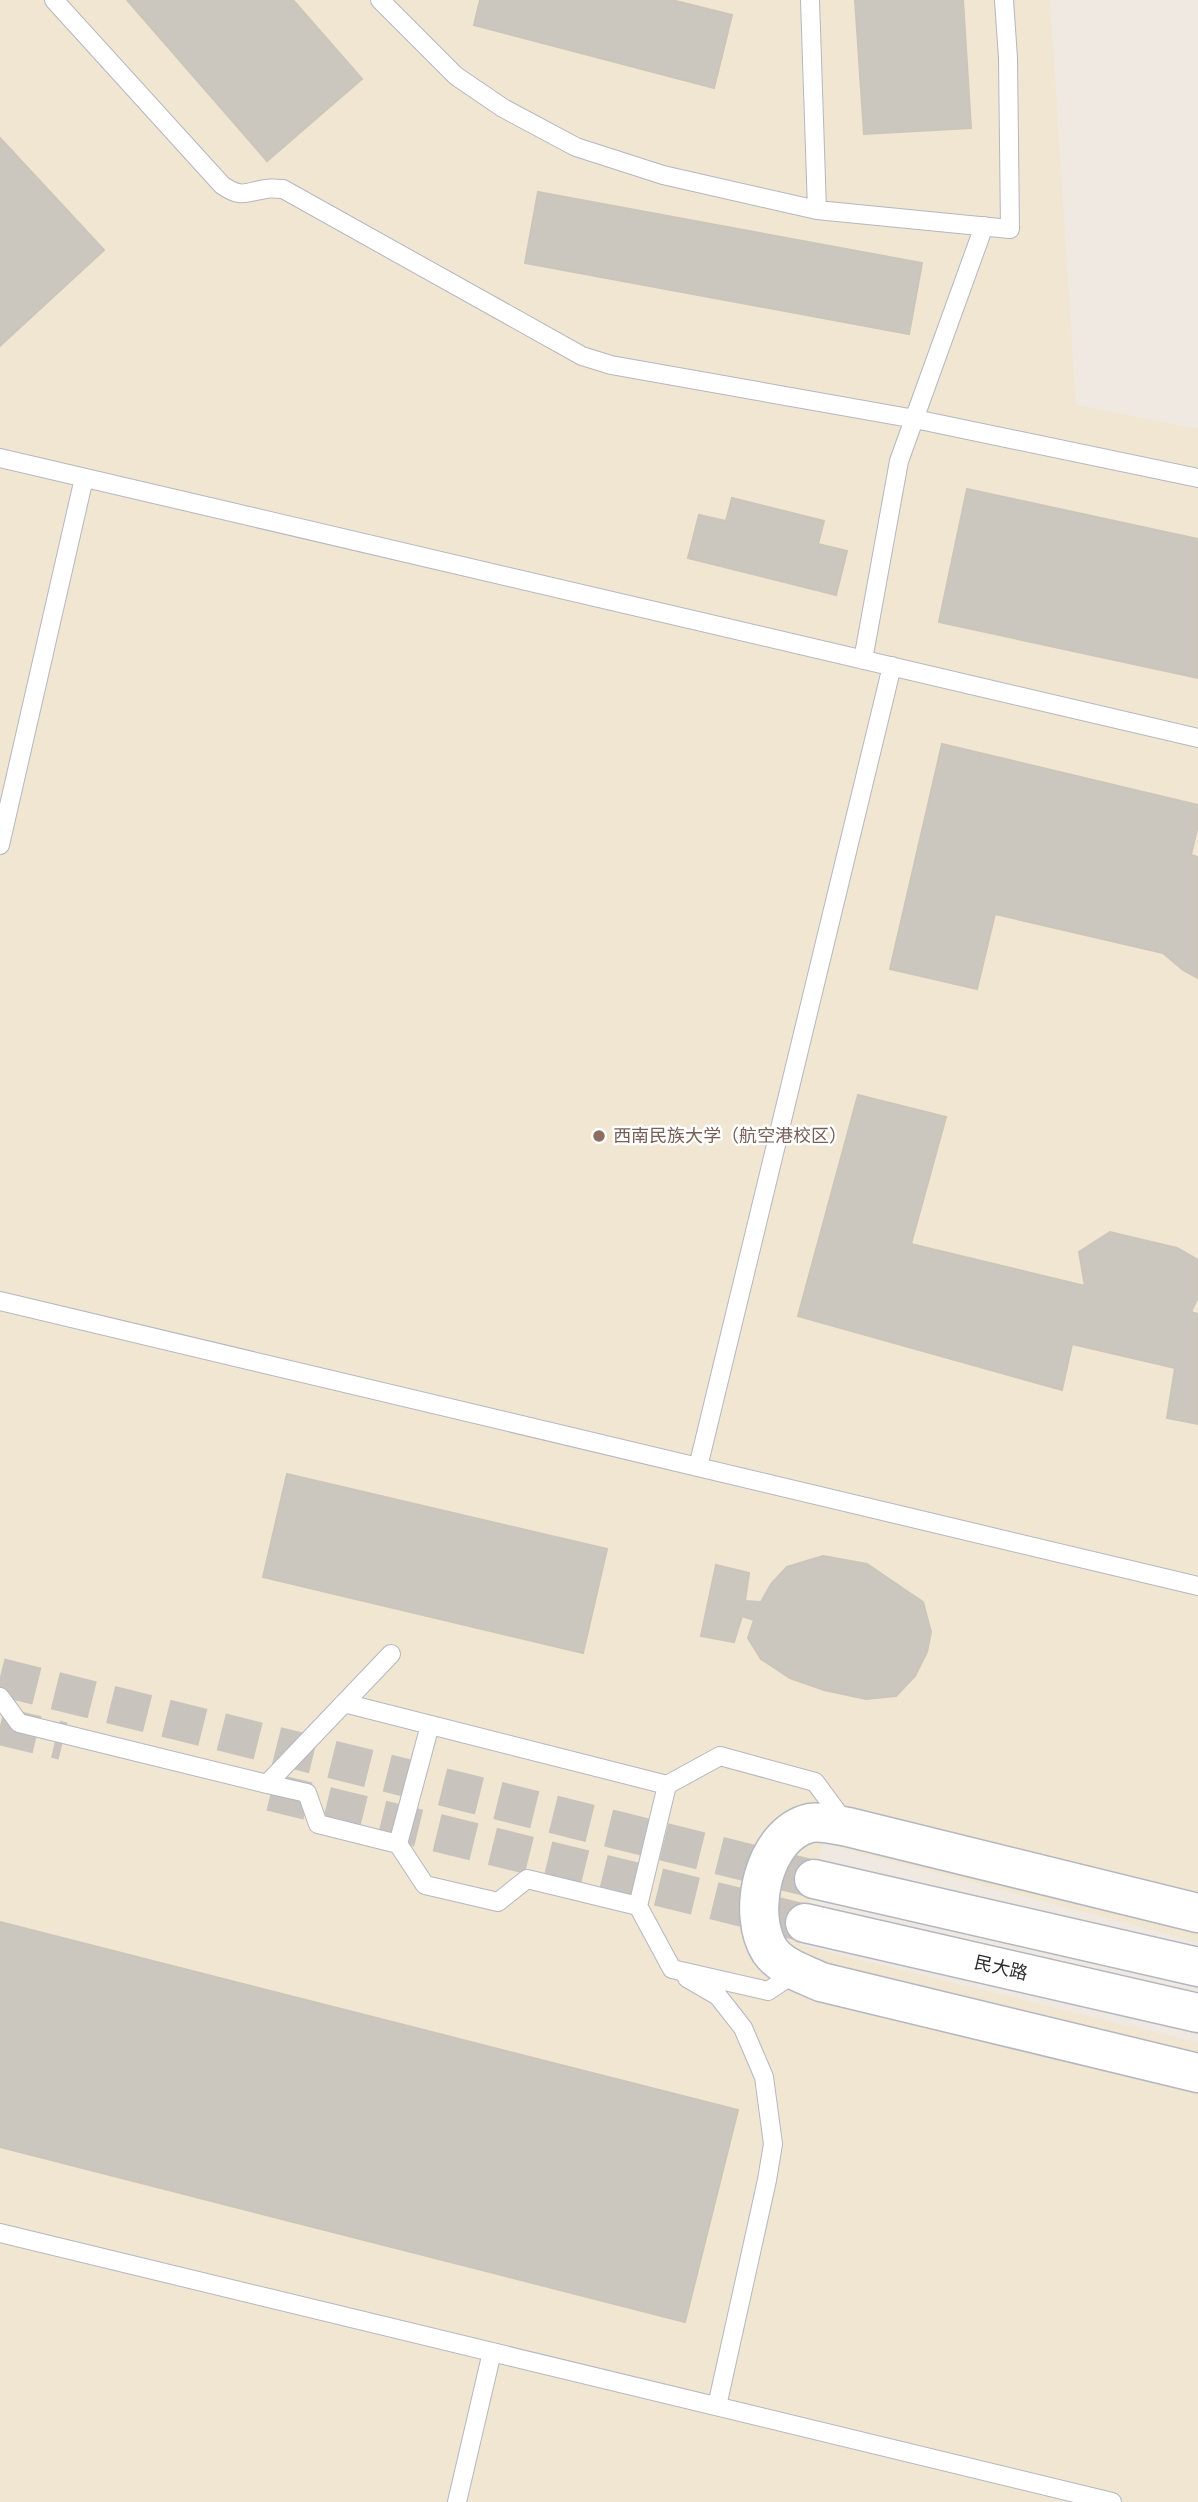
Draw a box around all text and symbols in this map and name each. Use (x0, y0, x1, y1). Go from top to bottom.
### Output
place label: 西南民族大学（航空港校区） (613, 1124, 847, 1148)
marker: 西南民族大学（航空港校区） (591, 1128, 607, 1144)
street label: 民大路 (972, 1950, 1030, 1986)

